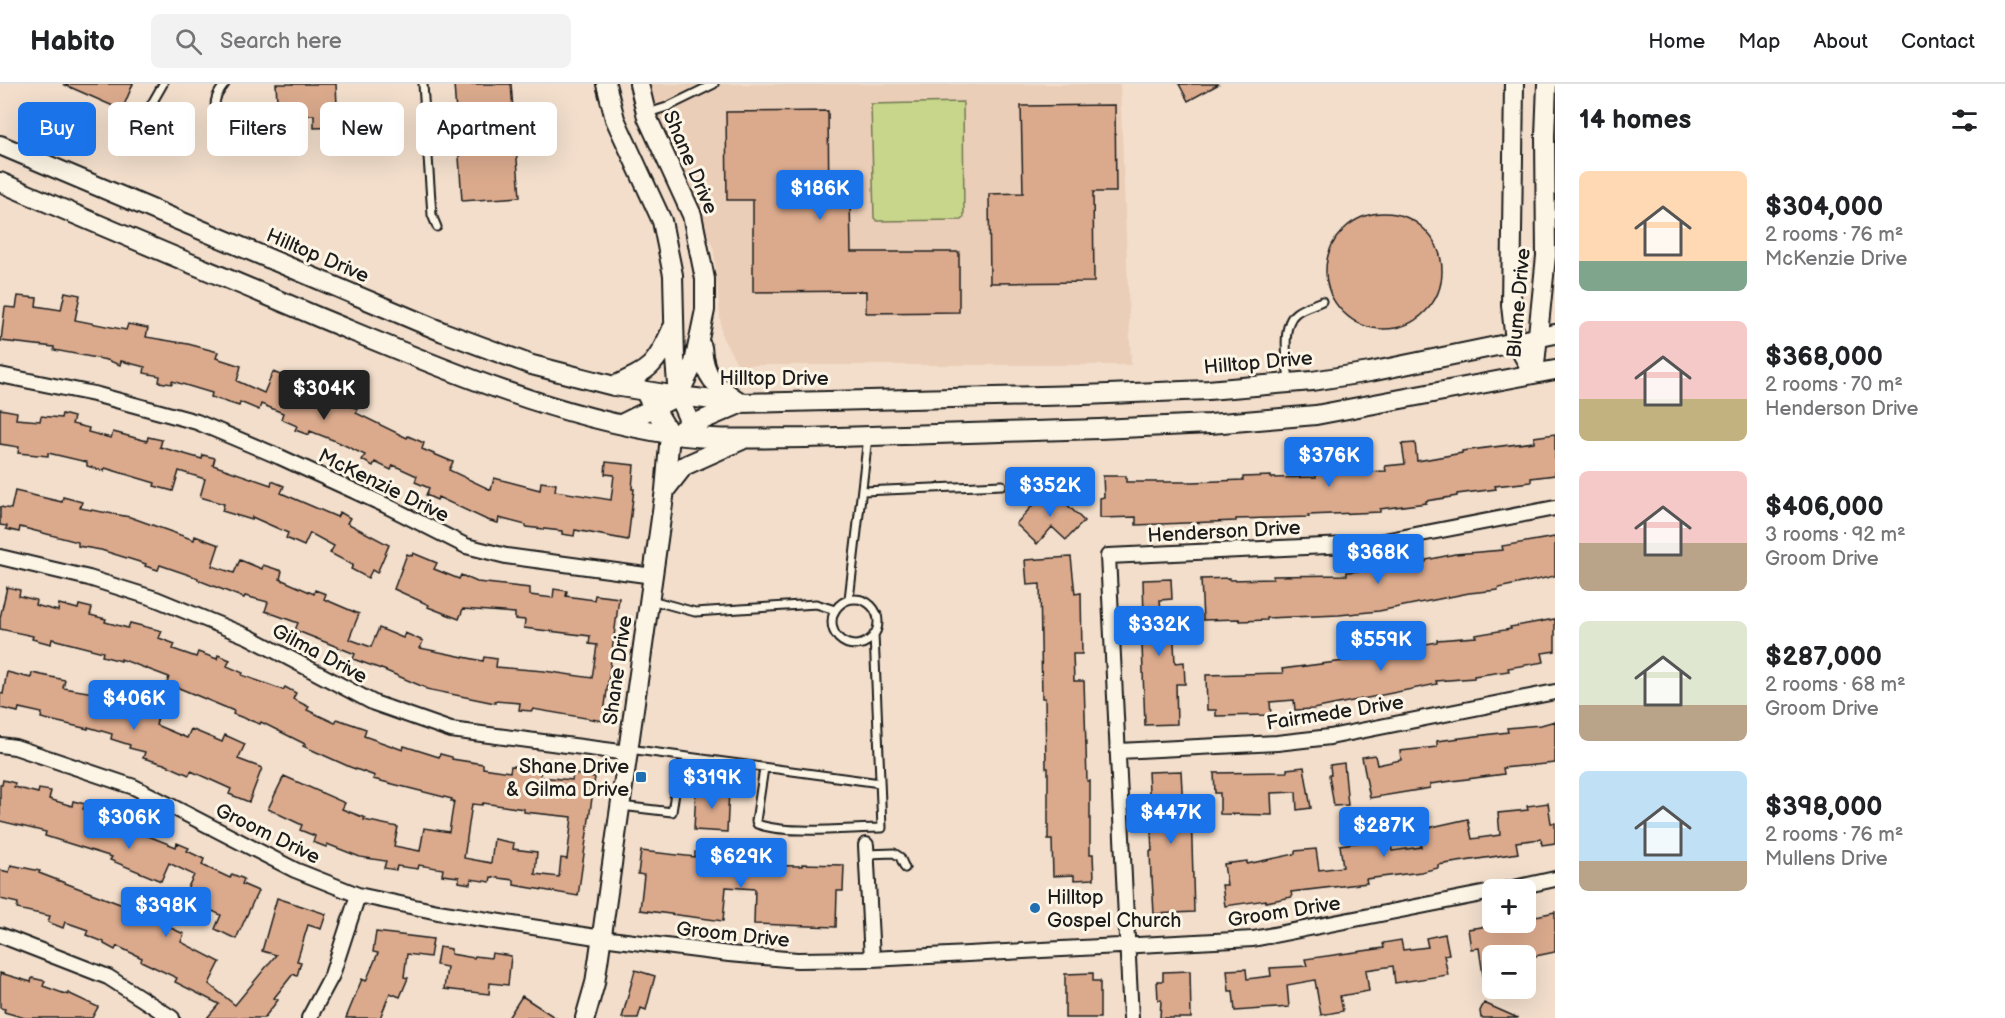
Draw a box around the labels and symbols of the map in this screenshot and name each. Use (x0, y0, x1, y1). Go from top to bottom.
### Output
street label: Shane Drive (658, 107, 723, 218)
pin: $186K (778, 170, 862, 221)
street label: Hilltop Drive (263, 224, 373, 288)
street label: Blume Drive (1502, 247, 1536, 359)
street label: Hilltop Drive (1203, 346, 1314, 380)
street label: Hilltop Drive (719, 367, 829, 391)
pin: $304K (282, 370, 366, 421)
pin: $376K (1287, 437, 1371, 488)
street label: McKenzie Drive (314, 444, 453, 528)
pin: $352K (1008, 467, 1092, 518)
street label: Henderson Drive (1147, 516, 1301, 548)
pin: $368K (1336, 534, 1420, 585)
pin: $332K (1117, 606, 1201, 657)
street label: Shane Drive (598, 614, 638, 726)
street label: Gilma Drive (268, 619, 371, 689)
pin: $559K (1339, 621, 1423, 672)
pin: $406K (92, 680, 176, 731)
street label: Fairmede Drive (1265, 690, 1406, 736)
place label: Shane Drive & Gilma Drive (506, 755, 629, 802)
pin: $319K (670, 759, 754, 810)
marker: Shane Drive & Gilma Drive (634, 770, 648, 784)
pin: $447K (1129, 794, 1213, 845)
street label: Groom Drive (211, 798, 324, 870)
pin: $306K (87, 799, 171, 850)
pin: $287K (1342, 807, 1426, 858)
pin: $629K (699, 838, 783, 889)
place label: Hilltop Gospel Church (1047, 886, 1181, 933)
pin: $398K (124, 887, 208, 938)
street label: Groom Drive (1226, 891, 1342, 933)
marker: Hilltop Gospel Church (1028, 901, 1042, 915)
street label: Groom Drive (675, 917, 791, 953)

